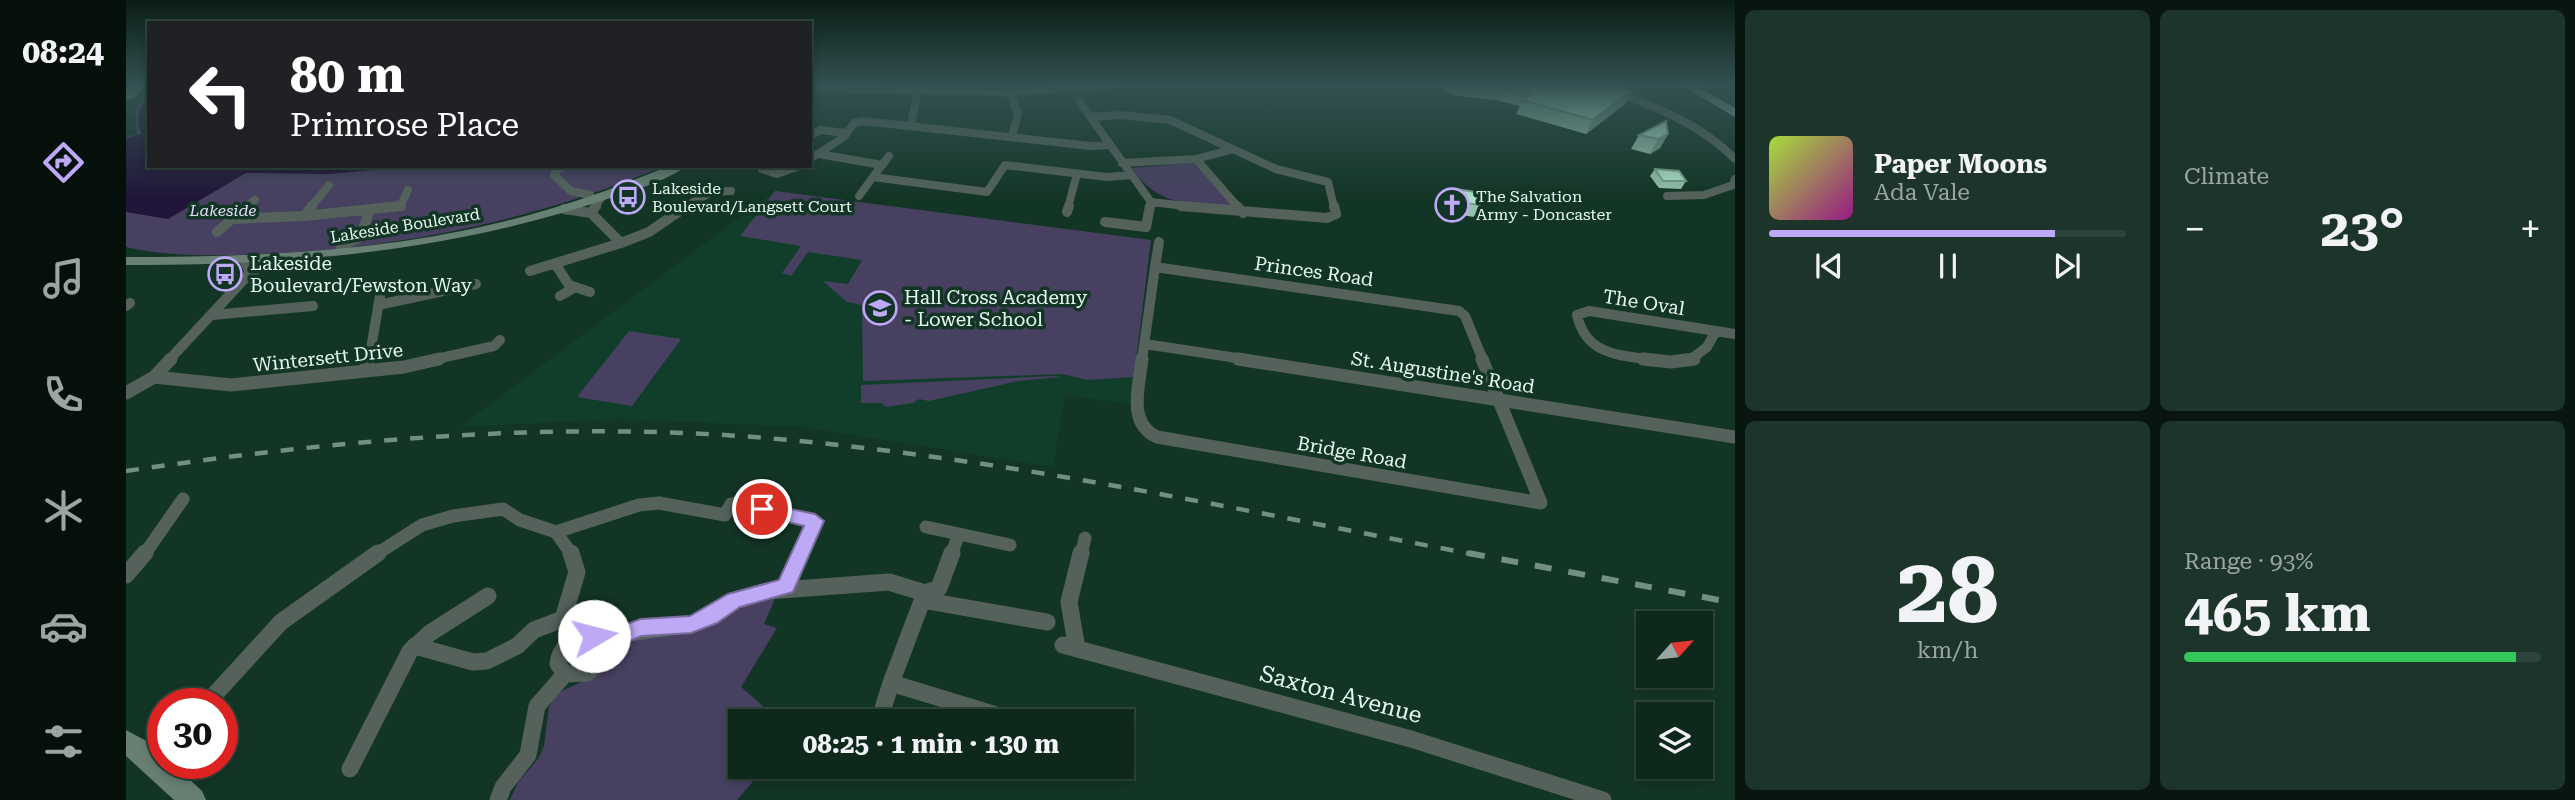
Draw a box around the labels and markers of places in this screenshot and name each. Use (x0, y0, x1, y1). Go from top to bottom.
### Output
bus stop icon: Lakeside Boulevard/Langsett Court (609, 178, 647, 216)
place label: Lakeside Boulevard/Langsett Court (652, 179, 852, 216)
church icon: The Salvation Army - Doncaster (1433, 186, 1471, 224)
place label: The Salvation Army - Doncaster (1476, 187, 1612, 224)
place label: Lakeside Boulevard/Fewston Way (250, 252, 473, 297)
bus stop icon: Lakeside Boulevard/Fewston Way (206, 255, 244, 293)
place label: Hall Cross Academy - Lower School (904, 286, 1088, 331)
school or university icon: Hall Cross Academy - Lower School (861, 289, 899, 327)
pin (732, 479, 792, 539)

